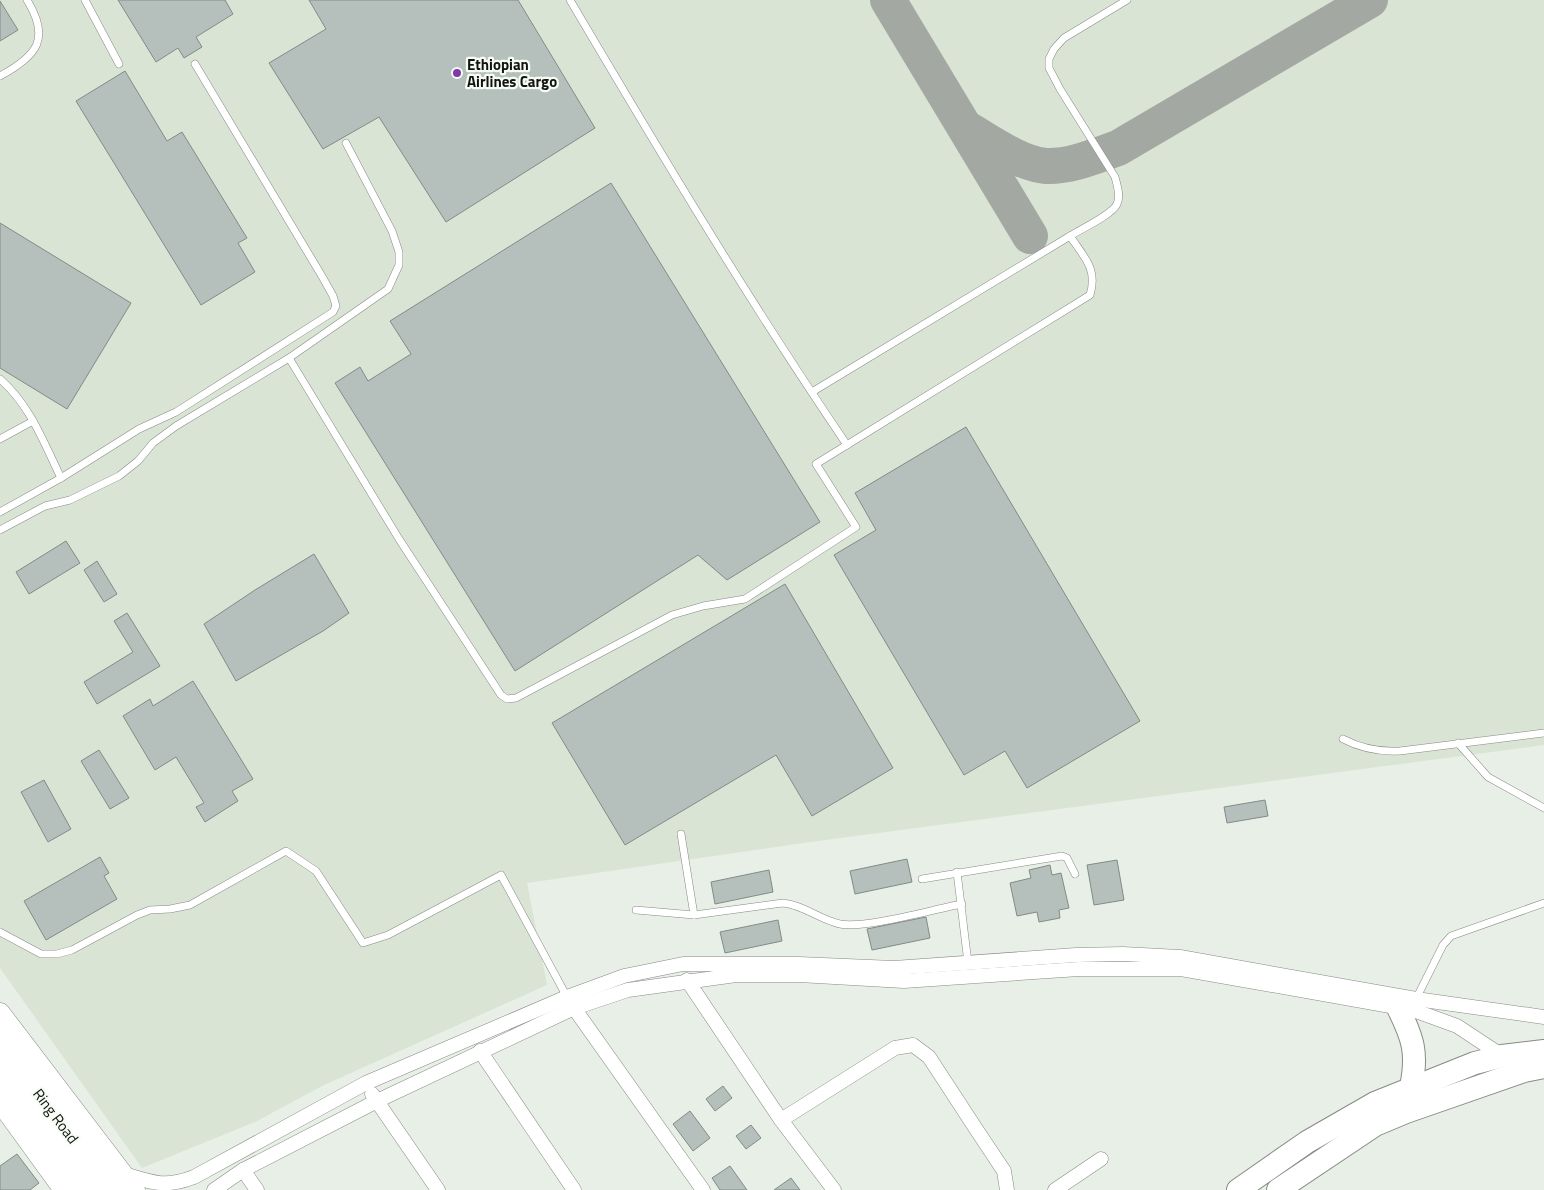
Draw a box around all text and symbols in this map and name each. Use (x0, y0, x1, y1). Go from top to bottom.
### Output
place label: Ethiopian Airlines Cargo (467, 53, 557, 93)
marker: Ethiopian Airlines Cargo (451, 67, 463, 79)
street label: Ring Road (28, 1083, 84, 1149)

